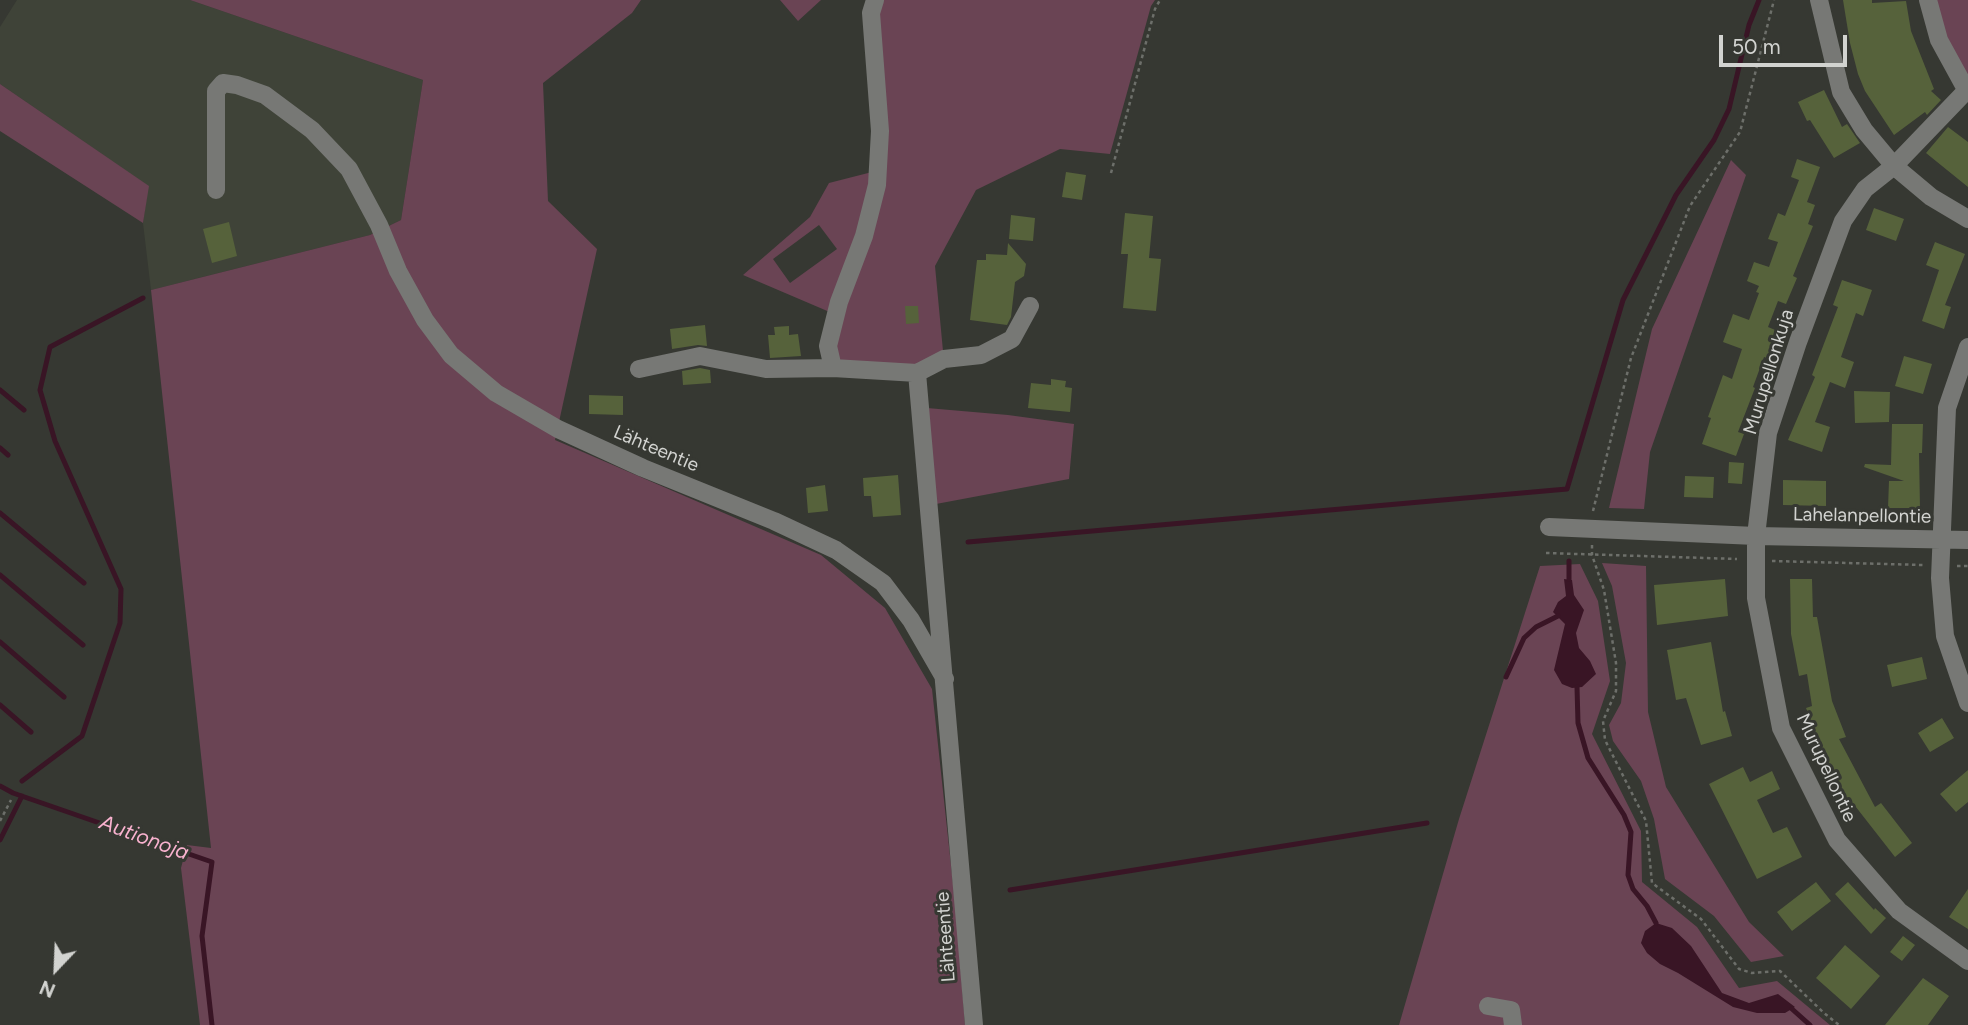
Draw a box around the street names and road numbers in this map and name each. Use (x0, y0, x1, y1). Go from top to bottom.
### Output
street label: Murupellonkuja (1739, 307, 1799, 437)
street label: Lähteentie (610, 421, 702, 477)
street label: Lahelanpellontie (1793, 503, 1931, 529)
street label: Murupellontie (1791, 710, 1861, 826)
street label: Lähteentie (931, 891, 961, 983)

